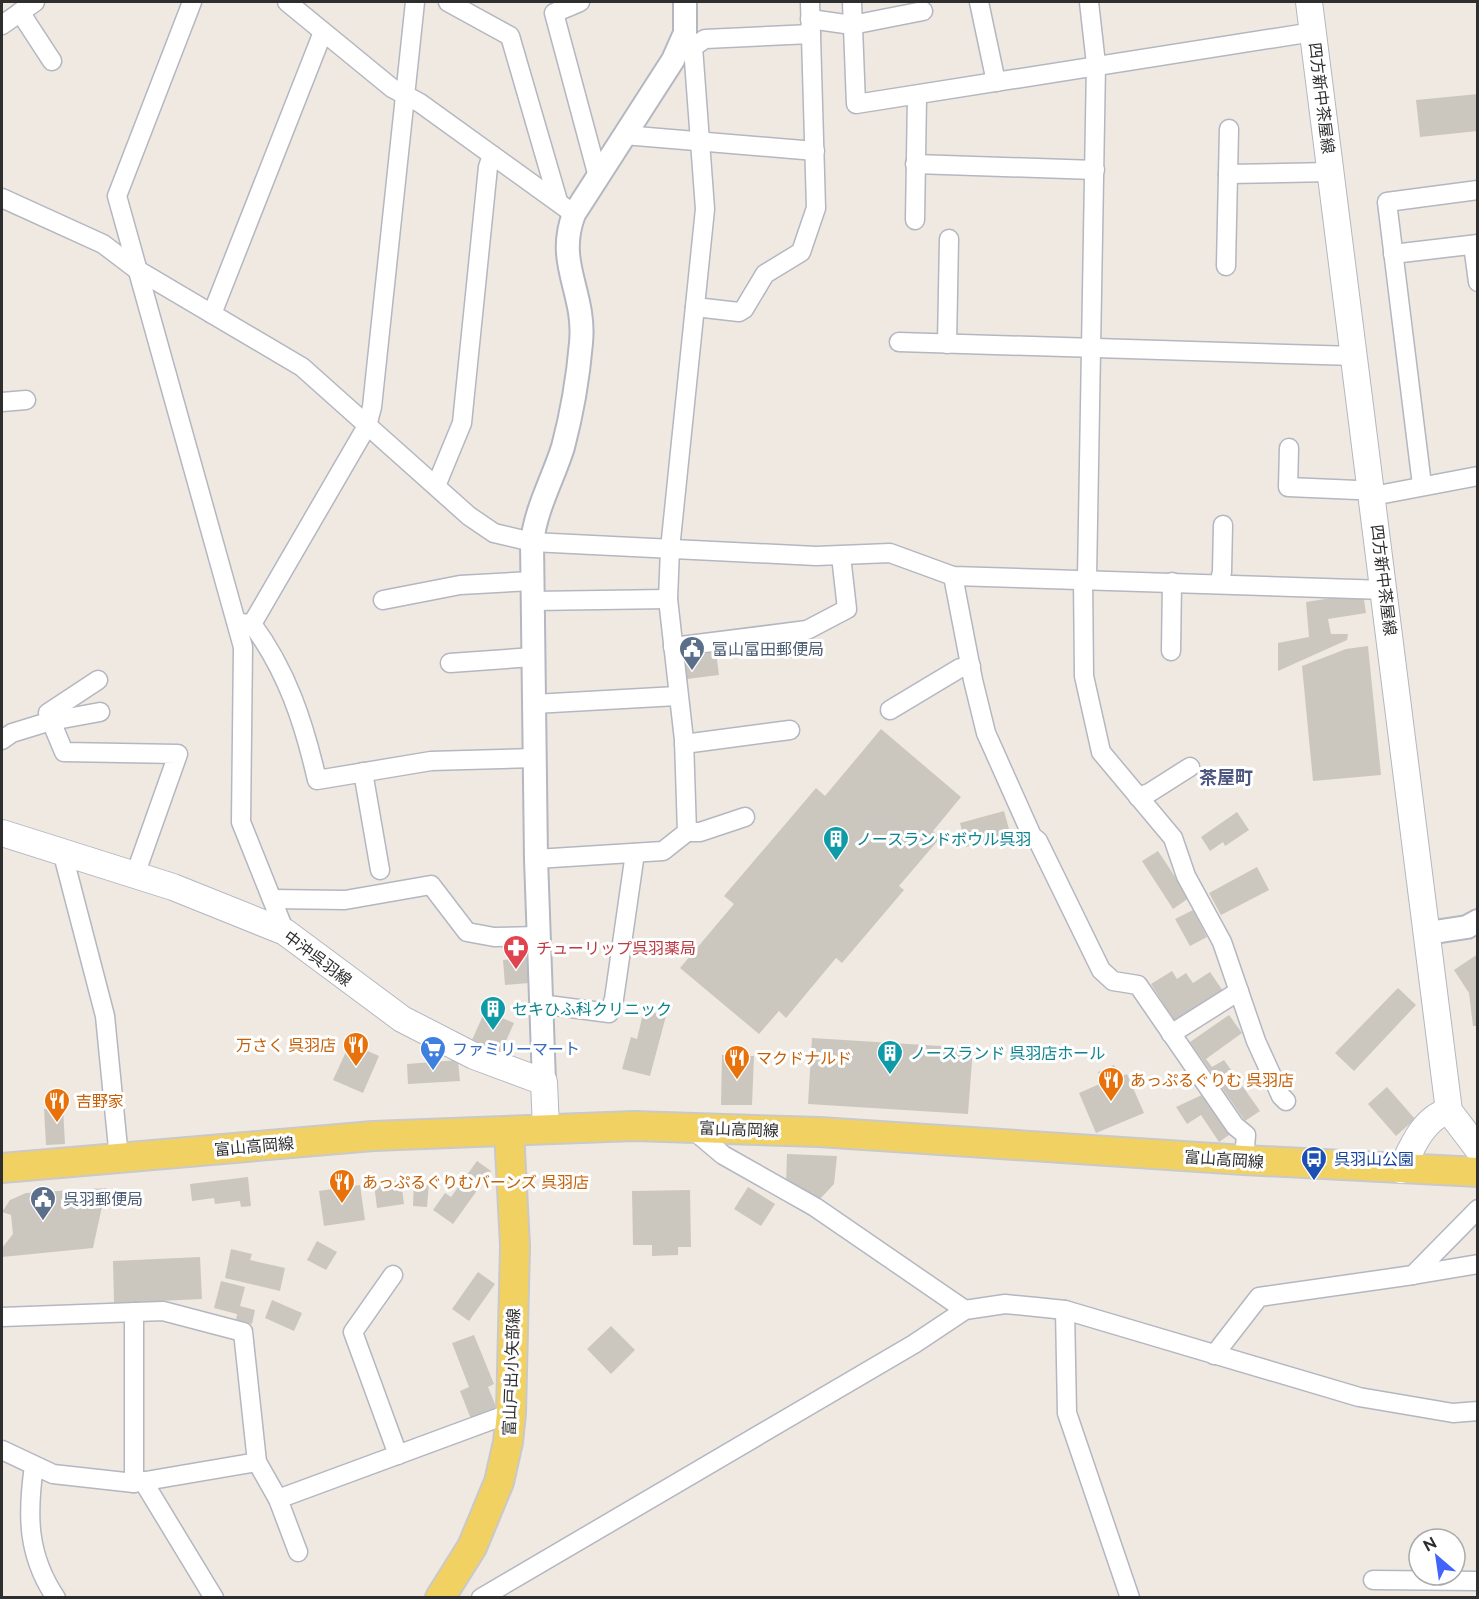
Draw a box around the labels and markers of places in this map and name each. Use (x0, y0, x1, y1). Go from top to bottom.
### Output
public building icon: 富山富田郵便局 (677, 634, 707, 672)
place label: 富山富田郵便局 (712, 640, 824, 659)
building icon: ノースランドボウル呉羽 (821, 824, 851, 862)
place label: ノースランドボウル呉羽 (856, 830, 1031, 849)
pharmacy icon: チューリップ呉羽薬局 (501, 933, 531, 971)
place label: チューリップ呉羽薬局 (536, 939, 696, 958)
building icon: セキひふ科クリニック (478, 994, 508, 1032)
place label: セキひふ科クリニック (512, 1000, 672, 1019)
restaurant icon: 万さく 呉羽店 (341, 1030, 371, 1068)
supermarket icon: ファミリーマート (418, 1034, 448, 1072)
place label: 万さく 呉羽店 (236, 1036, 336, 1055)
building icon: ノースランド 呉羽店ホール (875, 1038, 905, 1076)
place label: ファミリーマート (452, 1040, 580, 1059)
restaurant icon: マクドナルド (722, 1043, 752, 1081)
place label: ノースランド 呉羽店ホール (910, 1044, 1105, 1063)
place label: マクドナルド (756, 1049, 852, 1068)
restaurant icon: あっぷるぐりむ 呉羽店 (1096, 1065, 1126, 1103)
place label: あっぷるぐりむ 呉羽店 (1130, 1071, 1294, 1090)
restaurant icon: 吉野家 (42, 1086, 72, 1124)
place label: 吉野家 (76, 1092, 124, 1111)
bus stop icon: 呉羽山公園 (1299, 1144, 1329, 1182)
place label: 呉羽山公園 (1334, 1150, 1414, 1169)
restaurant icon: あっぷるぐりむバーンズ 呉羽店 (327, 1167, 357, 1205)
place label: あっぷるぐりむバーンズ 呉羽店 (362, 1173, 589, 1192)
public building icon: 呉羽郵便局 (28, 1184, 58, 1222)
place label: 呉羽郵便局 (63, 1190, 143, 1209)

